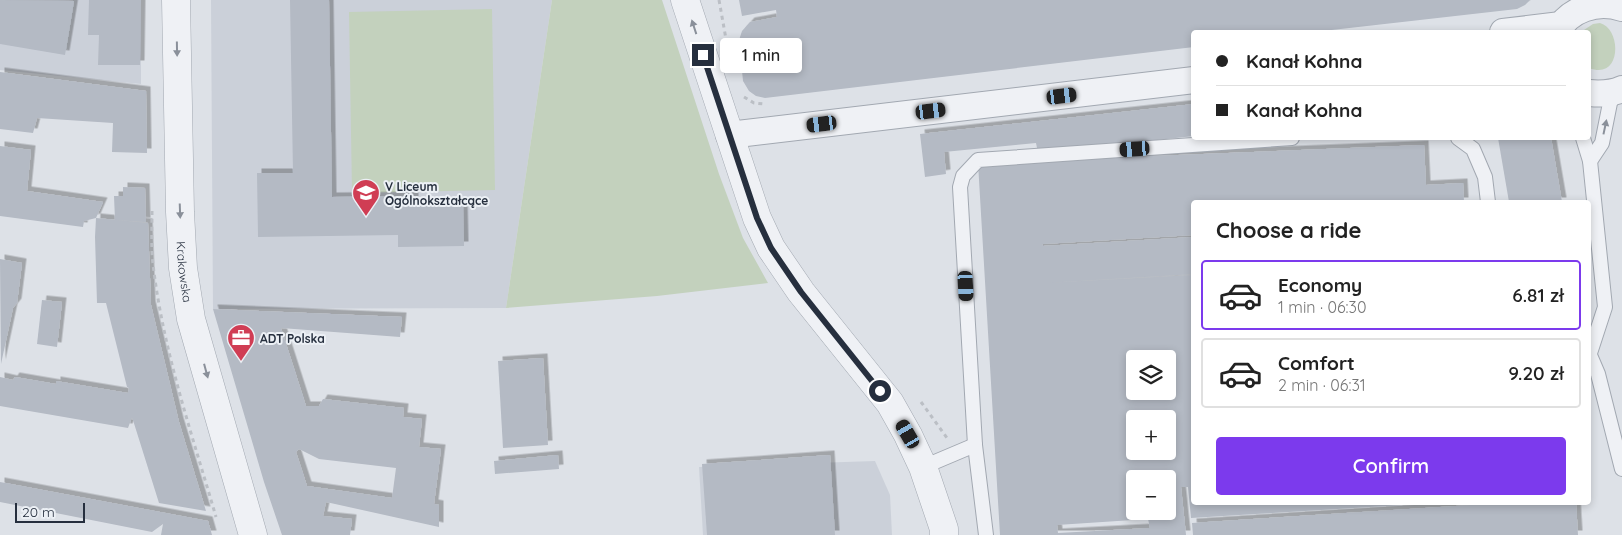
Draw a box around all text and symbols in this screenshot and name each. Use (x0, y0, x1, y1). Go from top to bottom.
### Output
one-way arrow (689, 19, 697, 34)
callout: 1 min (720, 38, 803, 72)
one-way arrow (173, 41, 181, 57)
route end (692, 44, 714, 66)
text: 1 min (742, 45, 780, 65)
text: Kanał Kohna (1246, 49, 1362, 73)
car (1046, 87, 1077, 105)
text: Kanał Kohna (1246, 98, 1362, 122)
car (915, 102, 946, 120)
car (806, 115, 837, 133)
one-way arrow (1601, 120, 1609, 135)
car (1119, 140, 1150, 158)
school or university icon: V Liceum Ogólnokształcące (351, 178, 381, 217)
place label: V Liceum Ogólnokształcące (385, 179, 488, 208)
one-way arrow (176, 203, 184, 219)
text: Choose a ride (1216, 216, 1361, 244)
street label: Krakowska (174, 241, 196, 303)
car (957, 271, 974, 301)
icon: car (1218, 273, 1263, 318)
text: Economy (1278, 273, 1362, 297)
text: 6.81 zł (1512, 283, 1564, 307)
text: 1 min · 06:30 (1278, 297, 1366, 317)
office icon: ADT Polska (226, 323, 256, 362)
place label: ADT Polska (260, 331, 325, 346)
map controls (1126, 350, 1176, 520)
button: layers (1126, 350, 1176, 400)
icon: car (1218, 351, 1263, 396)
text: Comfort (1278, 351, 1355, 375)
text: 9.20 zł (1508, 361, 1564, 385)
one-way arrow (202, 363, 210, 379)
text: 2 min · 06:31 (1278, 375, 1366, 395)
route start (869, 380, 891, 402)
button: + (1126, 410, 1176, 460)
car (894, 417, 921, 451)
button: Confirm (1216, 437, 1566, 495)
button: − (1126, 470, 1176, 520)
scale bar (15, 500, 85, 523)
text: 20 m (22, 503, 55, 521)

